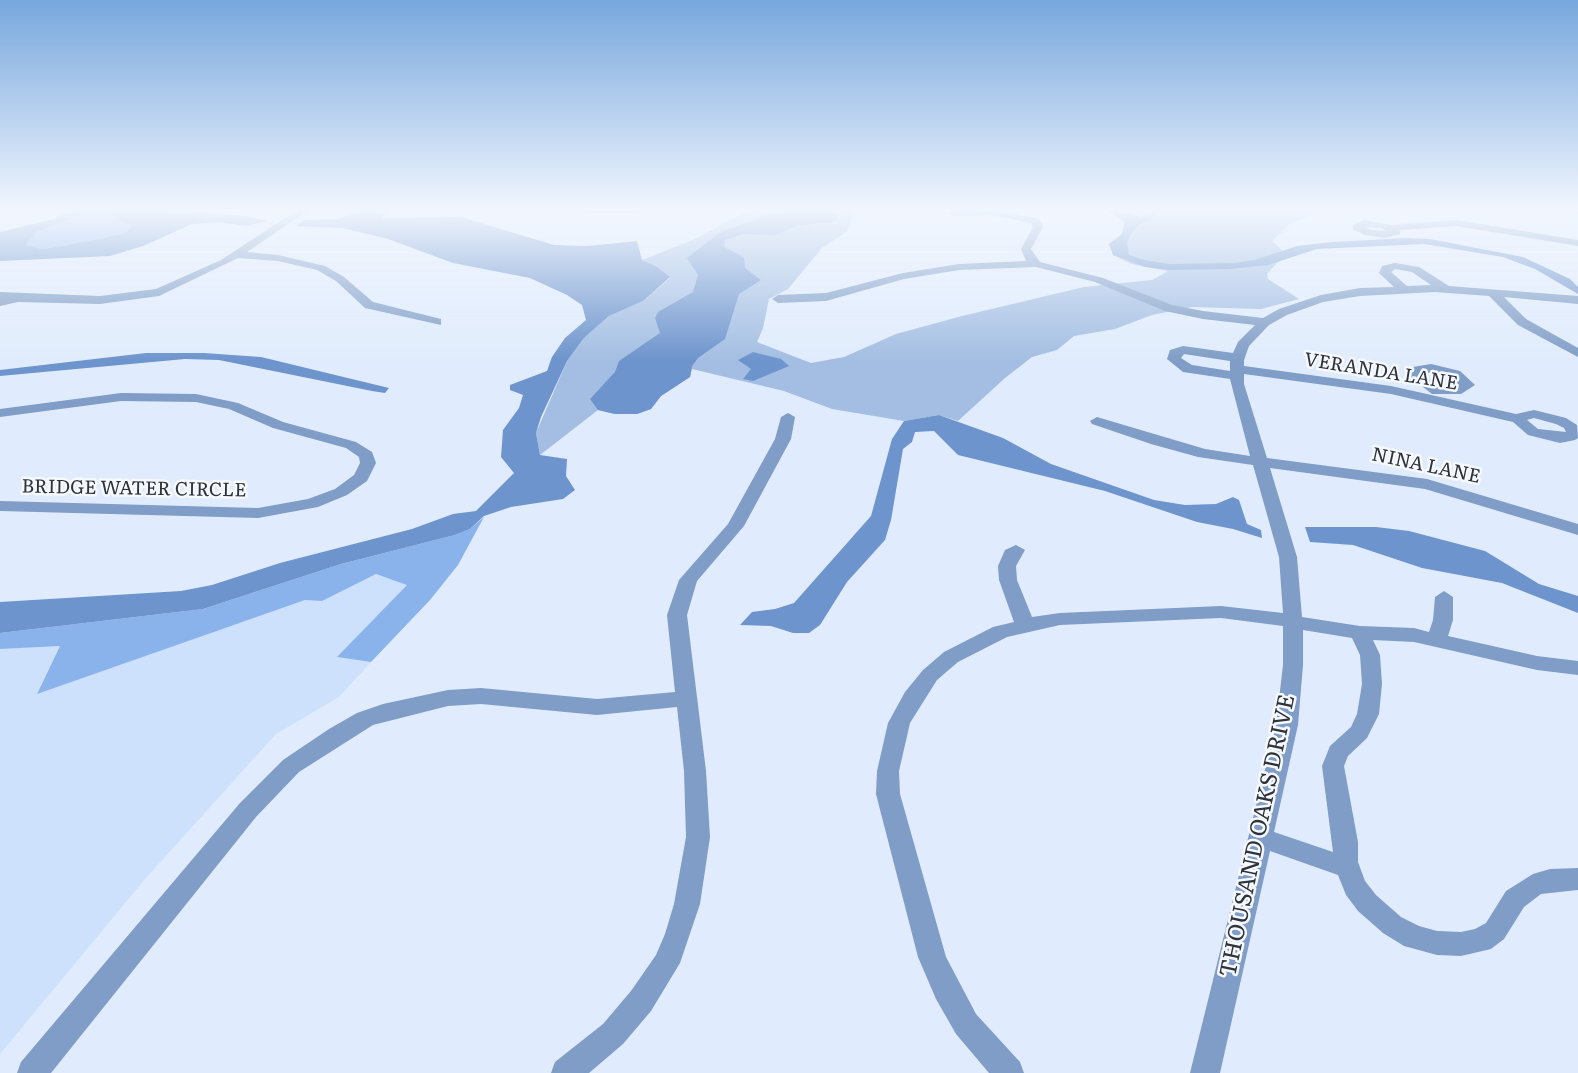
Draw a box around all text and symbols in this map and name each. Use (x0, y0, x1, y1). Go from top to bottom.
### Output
street label: VERANDA LANE (1303, 349, 1459, 395)
street label: NINA LANE (1370, 443, 1482, 489)
street label: BRIDGE WATER CIRCLE (21, 476, 247, 502)
street label: THOUSAND OAKS DRIVE (1215, 692, 1301, 980)

